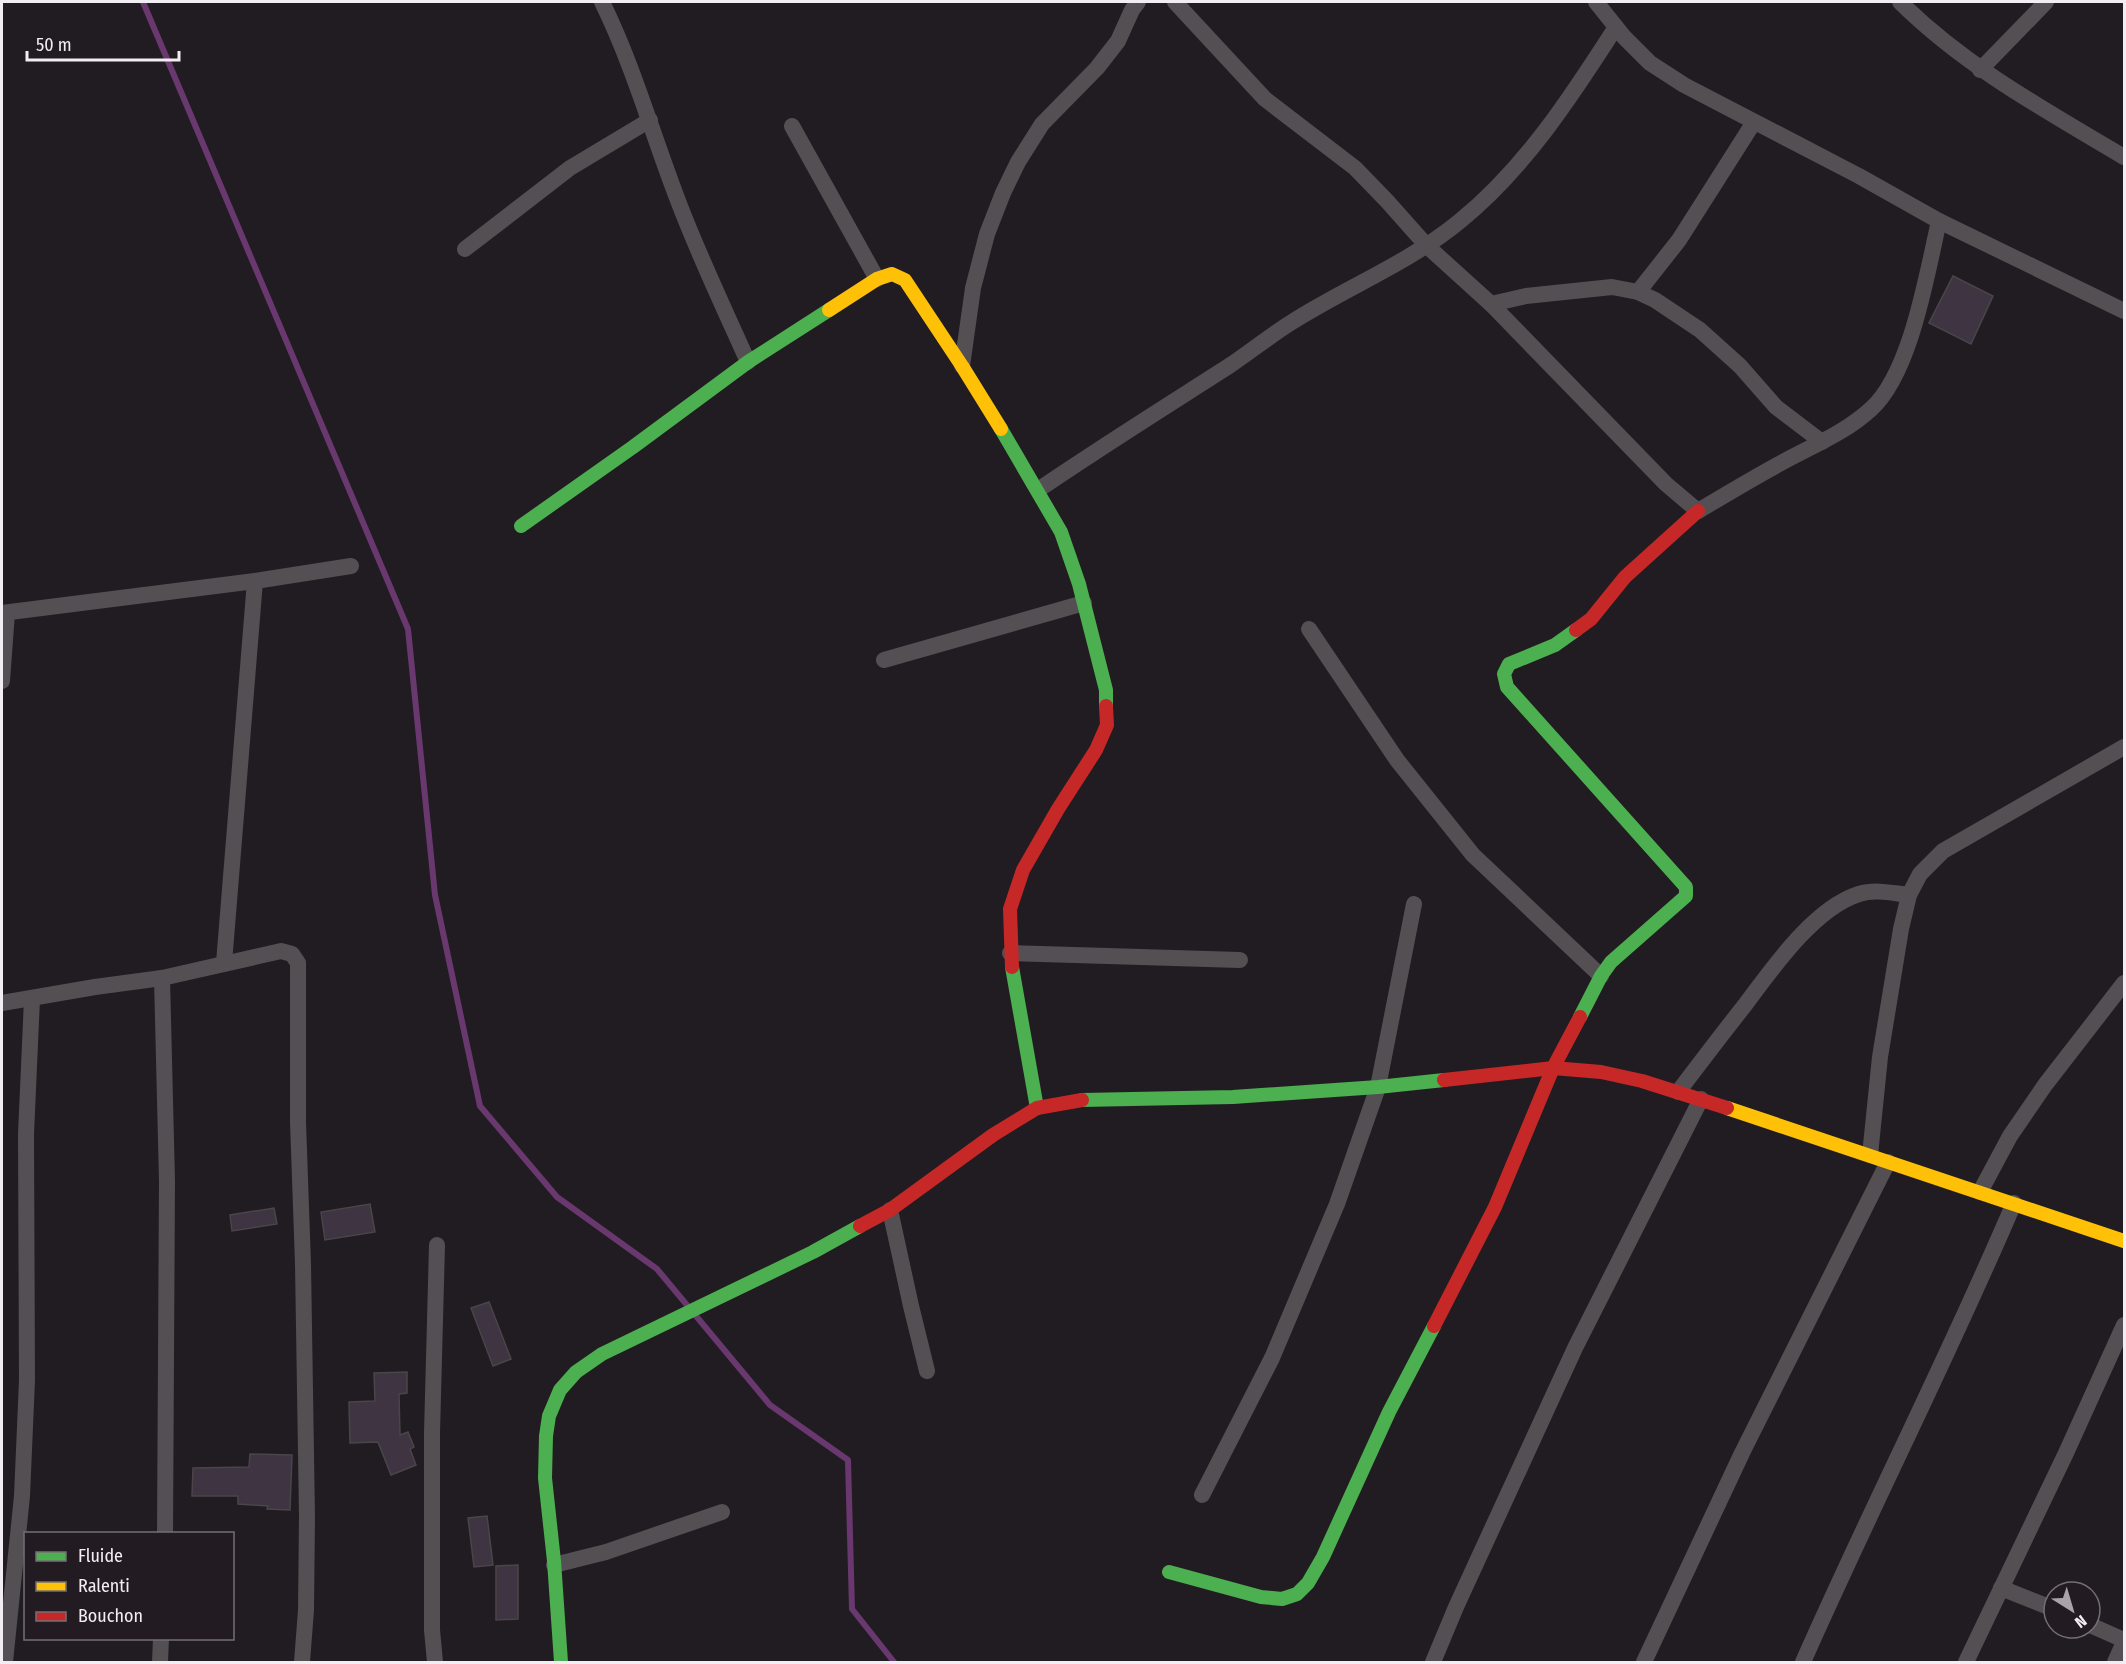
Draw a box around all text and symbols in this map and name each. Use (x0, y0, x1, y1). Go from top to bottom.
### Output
scale bar (27, 24, 178, 62)
text: 50 m (36, 34, 72, 56)
legend (24, 1532, 234, 1640)
text: Fluide (78, 1545, 123, 1567)
text: Ralenti (78, 1575, 130, 1597)
north arrow (2042, 1580, 2102, 1640)
text: Bouchon (78, 1605, 143, 1627)
text: N (2071, 1611, 2090, 1632)

